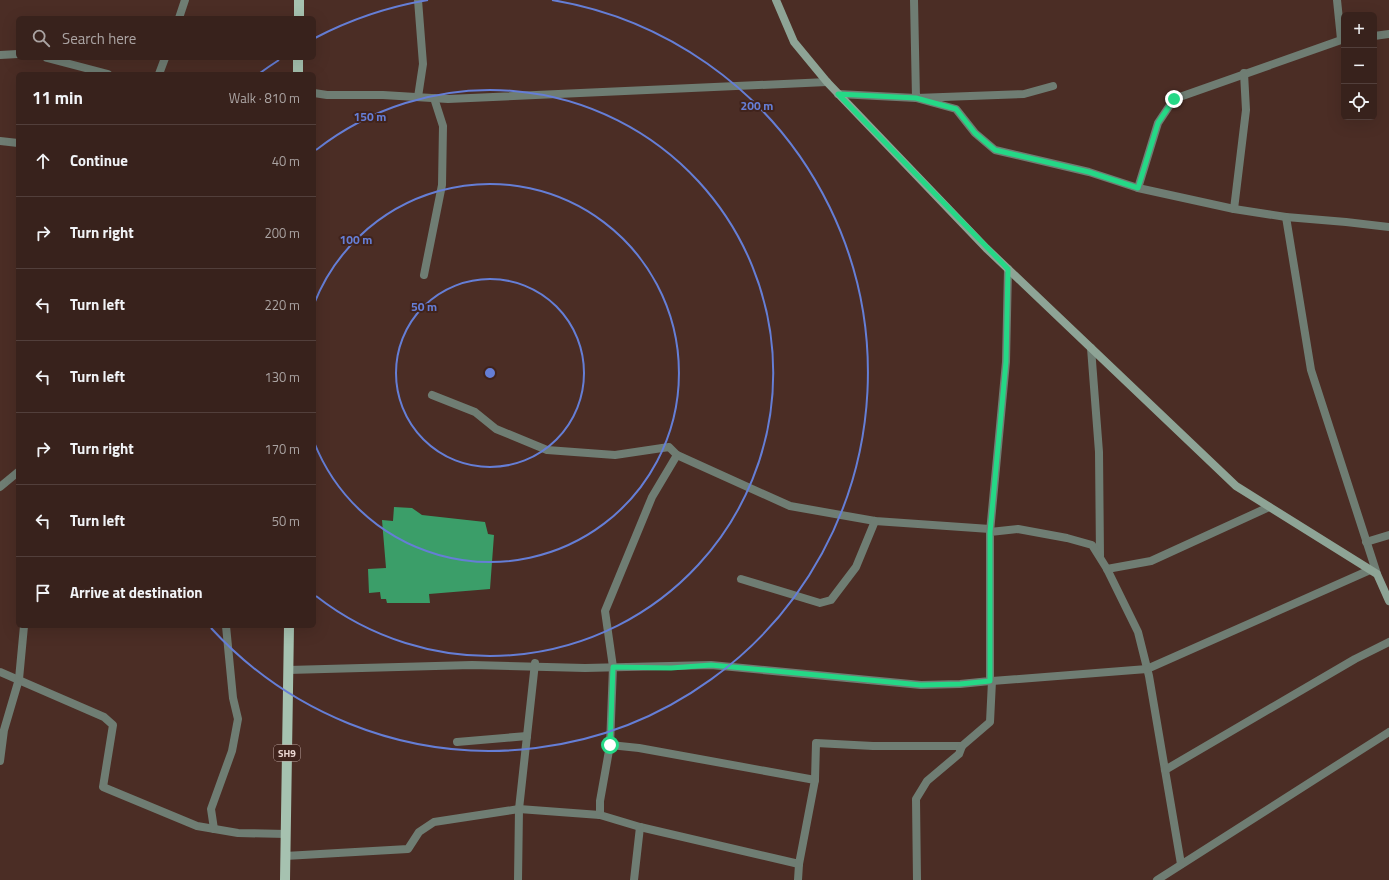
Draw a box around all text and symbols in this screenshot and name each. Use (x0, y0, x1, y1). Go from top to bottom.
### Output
map controls (1341, 12, 1377, 120)
button: + (1341, 12, 1377, 48)
search box (16, 16, 316, 60)
icon: search (30, 27, 52, 49)
text: Search here (62, 27, 136, 50)
button: − (1341, 48, 1377, 84)
button: locate (1341, 84, 1377, 120)
text: 11 min (32, 85, 83, 111)
text: Walk · 810 m (229, 88, 300, 108)
route end (1165, 90, 1183, 108)
text: 200 m (741, 96, 773, 115)
text: 150 m (354, 107, 386, 126)
text: Continue (70, 149, 128, 172)
icon: ahead (32, 150, 54, 172)
text: 40 m (272, 151, 300, 171)
text: Turn right (70, 221, 134, 244)
icon: right (32, 222, 54, 244)
text: 200 m (264, 223, 300, 243)
text: 100 m (340, 230, 372, 249)
text: Turn left (70, 293, 125, 316)
icon: left (32, 294, 54, 316)
text: 220 m (264, 295, 300, 315)
text: 50 m (411, 297, 437, 316)
text: Turn left (70, 365, 125, 388)
icon: left (32, 366, 54, 388)
centre of rings (483, 366, 497, 380)
text: 130 m (264, 367, 300, 387)
text: Turn right (70, 437, 134, 460)
icon: right (32, 438, 54, 460)
text: 170 m (264, 439, 300, 459)
text: Turn left (70, 509, 125, 532)
icon: left (32, 510, 54, 532)
text: 50 m (272, 511, 300, 531)
text: Arrive at destination (70, 581, 203, 604)
icon: arrive (32, 582, 54, 604)
route start (601, 736, 619, 754)
road number: SH9 (274, 745, 300, 761)

